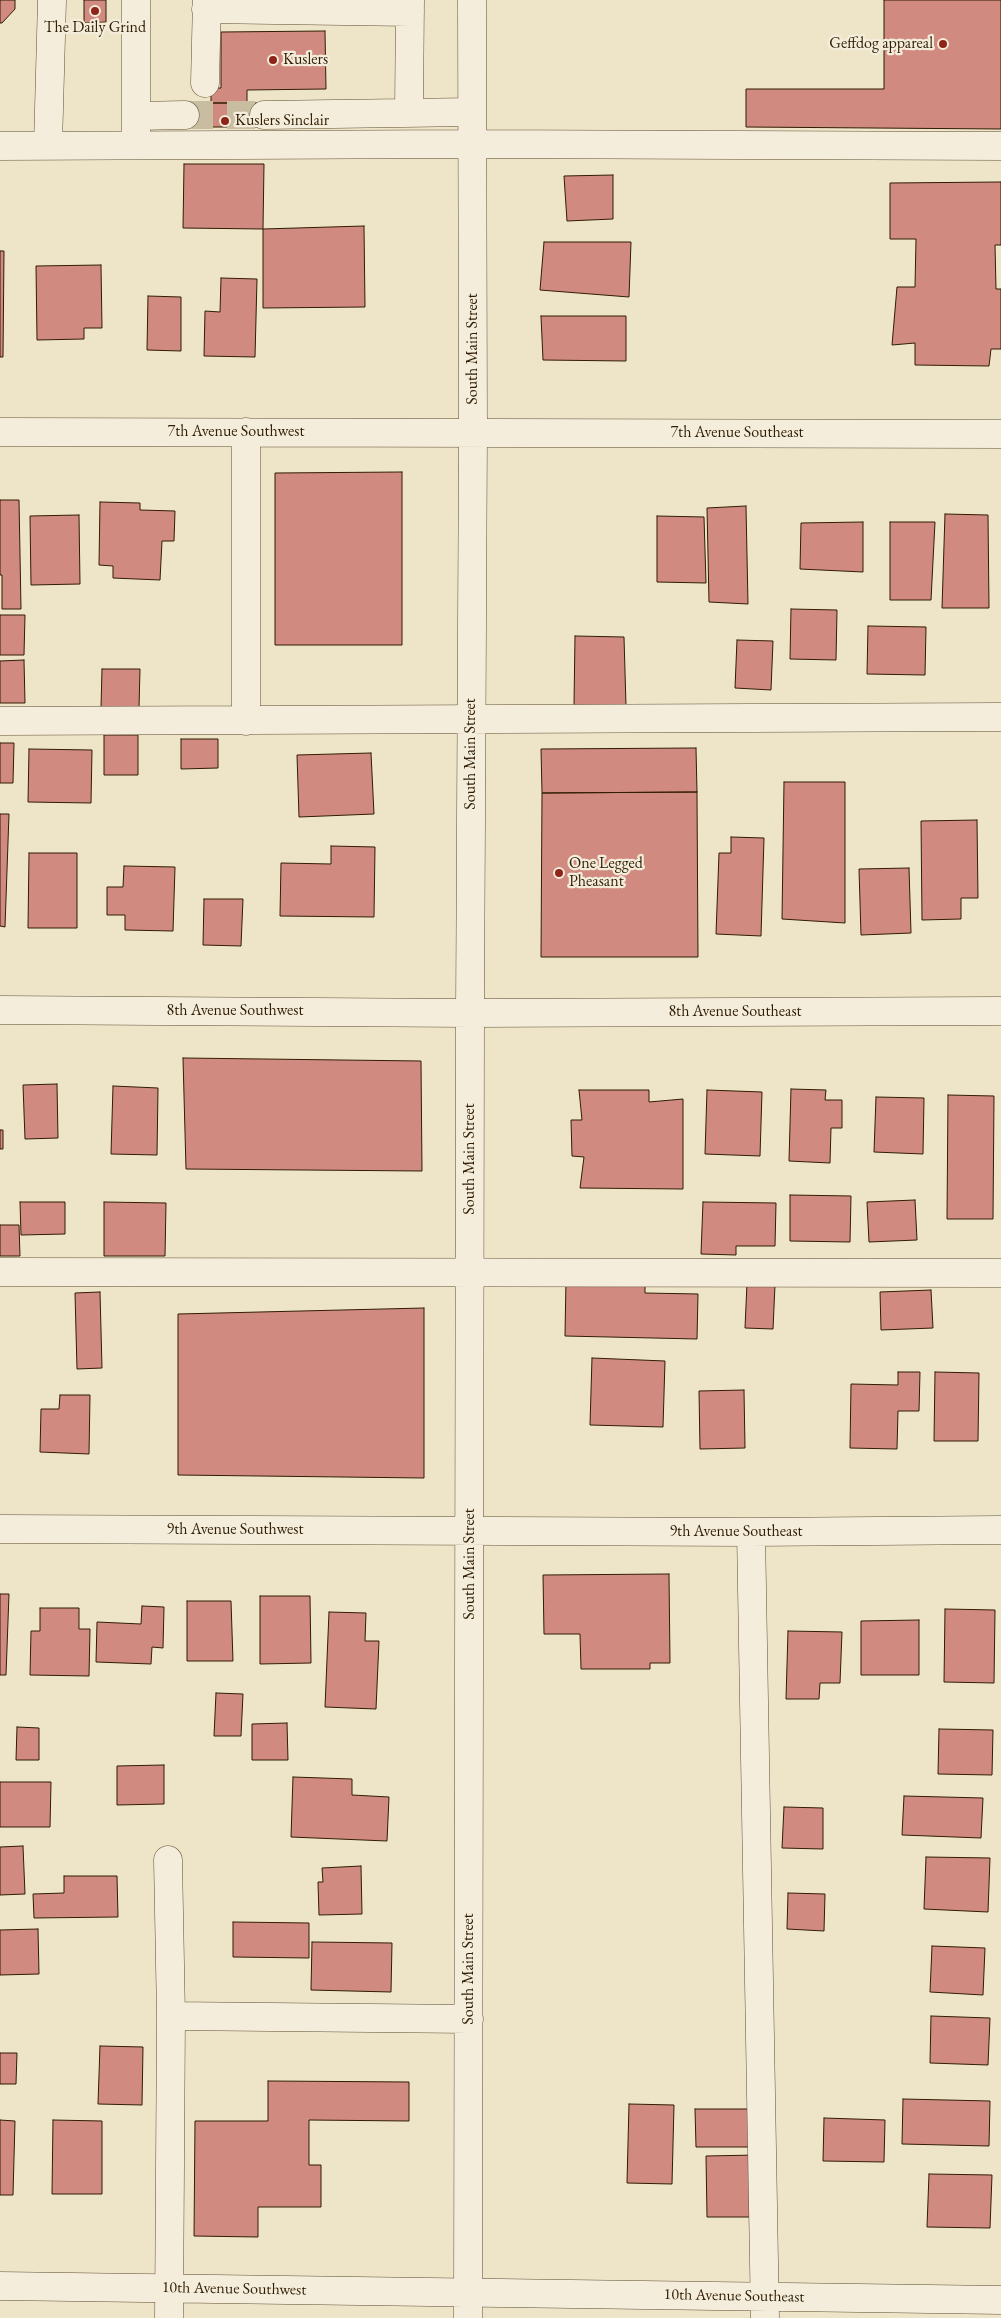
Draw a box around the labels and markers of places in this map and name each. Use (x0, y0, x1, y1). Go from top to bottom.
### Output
marker: The Daily Grind (89, 5, 101, 17)
place label: The Daily Grind (44, 18, 146, 38)
place label: Geffdog appareal (829, 34, 933, 54)
marker: Geffdog appareal (937, 38, 949, 50)
place label: Kuslers (283, 50, 328, 70)
marker: Kuslers (267, 54, 279, 66)
place label: Kuslers Sinclair (235, 111, 329, 131)
marker: Kuslers Sinclair (219, 115, 231, 127)
place label: One Legged Pheasant (569, 854, 643, 892)
marker: One Legged Pheasant (553, 867, 565, 879)

